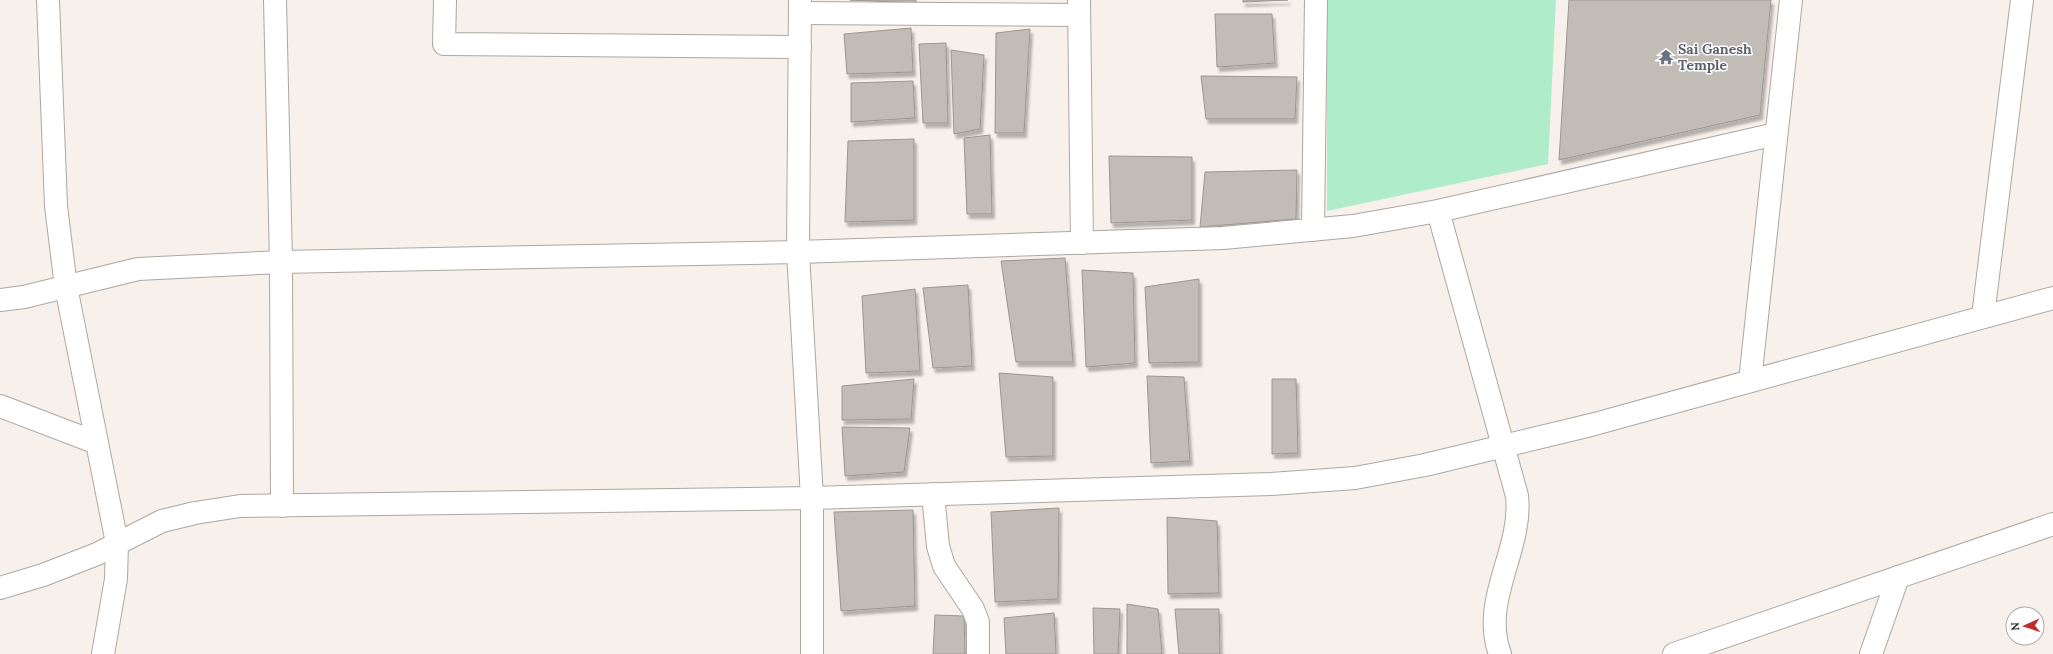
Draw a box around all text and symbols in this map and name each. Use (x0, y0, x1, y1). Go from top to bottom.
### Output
place label: Sai Ganesh Temple (1678, 40, 1752, 74)
temple icon: Sai Ganesh Temple (1657, 48, 1675, 66)
north arrow (2005, 606, 2045, 646)
text: N (2008, 621, 2022, 631)

